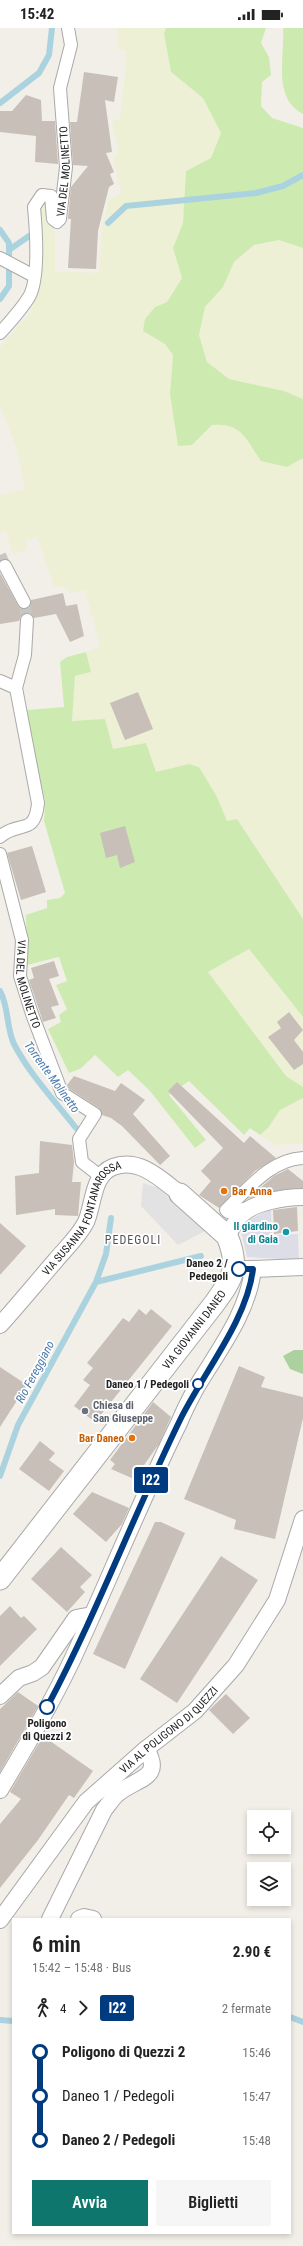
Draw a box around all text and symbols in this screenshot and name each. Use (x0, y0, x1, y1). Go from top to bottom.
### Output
text: 15:42 (20, 5, 54, 23)
street label: VIA DEL MOLINETTO (54, 126, 73, 217)
street label: VIA DEL MOLINETTO (13, 939, 43, 1030)
water label: Torrente Molinetto (21, 1039, 83, 1116)
street label: VIA SUSANNA FONTANAROSSA (39, 1158, 123, 1278)
place label: Bar Anna (232, 1185, 272, 1198)
marker: Bar Anna (219, 1186, 229, 1196)
place label: Il giardino di Gaia (234, 1220, 279, 1246)
marker: Il giardino di Gaia (281, 1227, 291, 1237)
district label: PEDEGOLI (105, 1233, 161, 1247)
place label: Daneo 2 / Pedegoli (186, 1257, 228, 1283)
marker: Daneo 2 / Pedegoli (231, 1261, 247, 1277)
street label: VIA GIOVANNI DANEO (159, 1288, 228, 1372)
water label: Rio Fereggiano (13, 1338, 57, 1406)
place label: Daneo 1 / Pedegoli (106, 1378, 189, 1391)
marker: Daneo 1 / Pedegoli (192, 1378, 204, 1390)
place label: Chiesa di San Giuseppe (93, 1399, 153, 1425)
marker: Chiesa di San Giuseppe (80, 1406, 90, 1416)
place label: Bar Daneo (79, 1432, 125, 1445)
marker: Bar Daneo (127, 1433, 137, 1443)
line badge: I22 (128, 1467, 174, 1493)
text: I22 (142, 1472, 160, 1488)
street label: VIA AL POLIGONO DI QUEZZI (117, 1684, 220, 1776)
marker: Poligono di Quezzi 2 (39, 1699, 55, 1715)
place label: Poligono di Quezzi 2 (23, 1717, 72, 1743)
map controls (247, 1810, 291, 1906)
button: locate (247, 1810, 291, 1854)
button: layers (247, 1862, 291, 1906)
text: 6 min (32, 1932, 81, 1957)
text: 2.90 € (233, 1943, 271, 1961)
text: 15:42 – 15:48 · Bus (32, 1960, 131, 1975)
icon: walk (32, 1997, 54, 2019)
icon: forward (72, 1997, 94, 2019)
text: I22 (108, 2000, 126, 2016)
text: 4 (60, 2001, 66, 2016)
text: 2 fermate (222, 2001, 271, 2016)
text: Poligono di Quezzi 2 (62, 2043, 185, 2061)
text: 15:46 (242, 2045, 271, 2060)
text: Daneo 1 / Pedegoli (62, 2087, 174, 2105)
text: 15:47 (242, 2089, 271, 2104)
text: Daneo 2 / Pedegoli (62, 2131, 175, 2149)
text: 15:48 (242, 2133, 271, 2148)
button: Avvia (32, 2180, 148, 2226)
button: Biglietti (156, 2180, 271, 2226)

